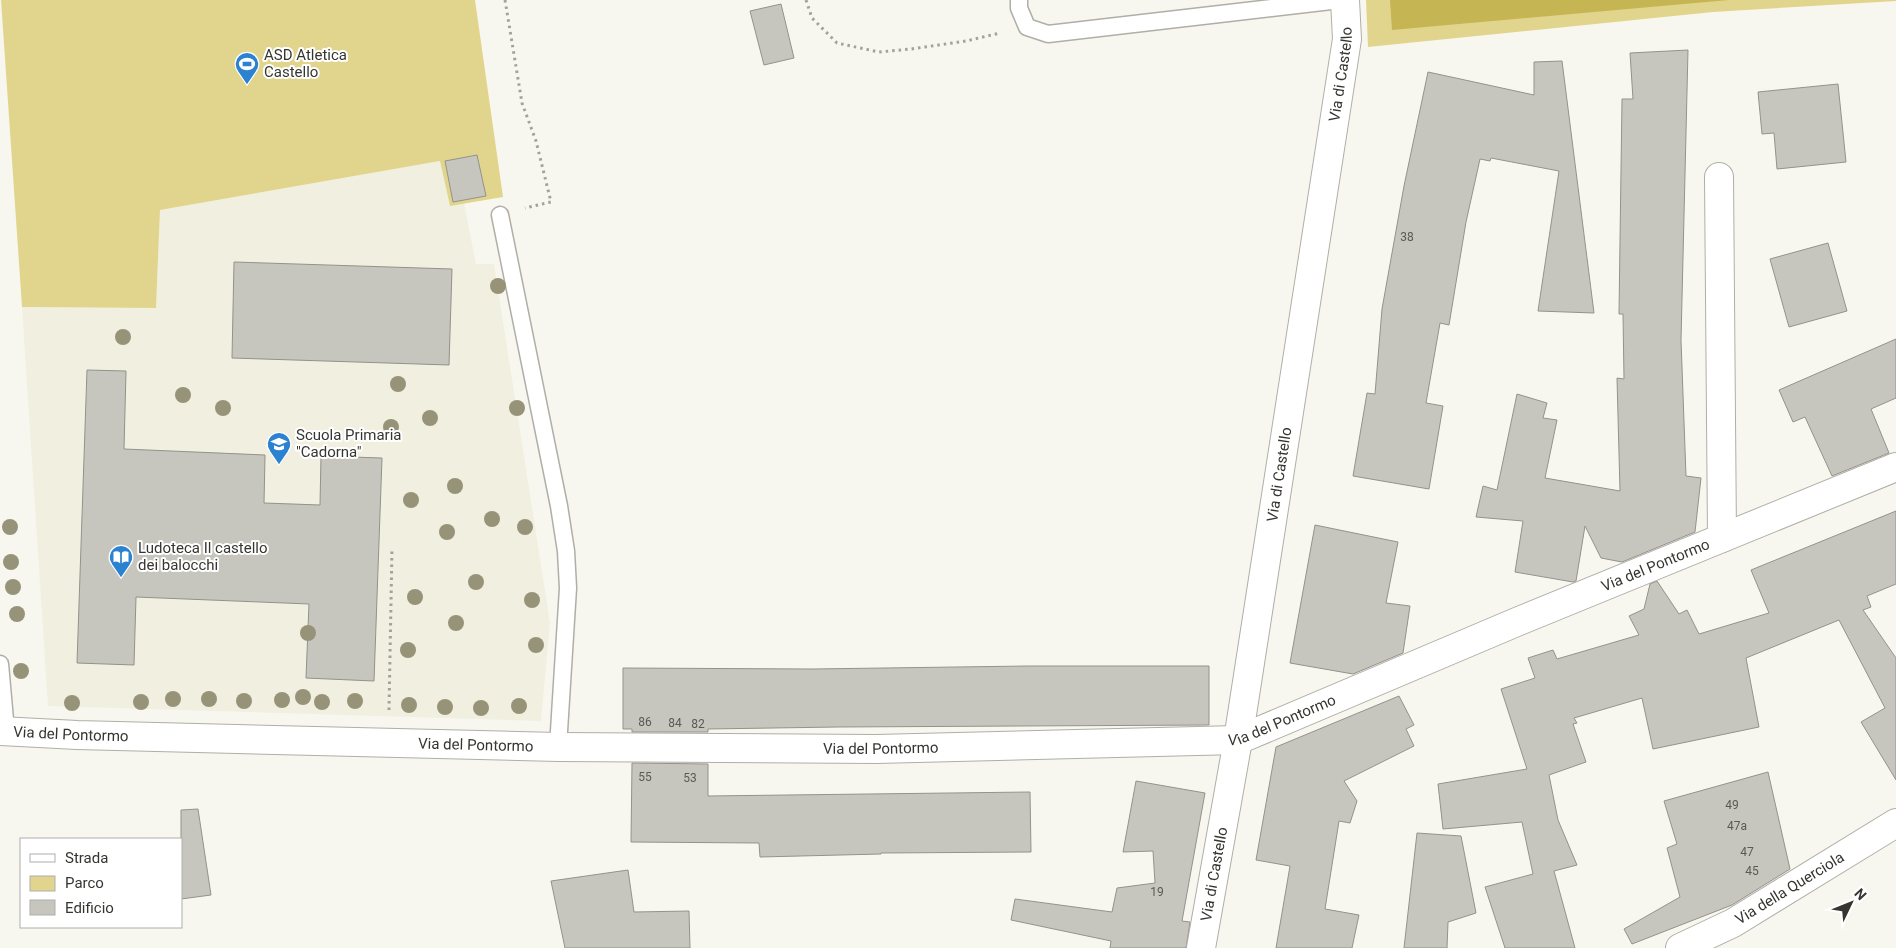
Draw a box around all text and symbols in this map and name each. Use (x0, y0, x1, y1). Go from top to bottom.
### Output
street label: Via di Castello (1325, 27, 1356, 123)
place label: ASD Atletica Castello (264, 46, 347, 81)
sports icon: ASD Atletica Castello (234, 51, 260, 85)
house number: 38 (1400, 230, 1414, 244)
place label: Scuola Primaria "Cadorna" (296, 426, 402, 461)
street label: Via di Castello (1263, 426, 1296, 523)
school or university icon: Scuola Primaria "Cadorna" (266, 431, 292, 465)
street label: Via del Pontormo (1599, 535, 1712, 595)
place label: Ludoteca Il castello dei balocchi (138, 539, 268, 574)
library icon: Ludoteca Il castello dei balocchi (108, 544, 134, 578)
street label: Via del Pontormo (1228, 691, 1338, 749)
house number: 86 (638, 715, 652, 729)
house number: 84 (668, 716, 682, 730)
house number: 82 (691, 717, 705, 731)
street label: Via del Pontormo (13, 723, 129, 745)
street label: Via del Pontormo (418, 735, 534, 755)
street label: Via del Pontormo (823, 738, 939, 758)
house number: 55 (638, 770, 652, 784)
house number: 53 (683, 771, 697, 785)
house number: 49 (1725, 798, 1739, 812)
house number: 47a (1727, 819, 1747, 833)
street label: Via di Castello (1197, 826, 1231, 923)
legend (20, 838, 182, 928)
house number: 47 (1740, 845, 1754, 859)
street label: Via della Querciola (1732, 848, 1847, 928)
text: Strada (65, 849, 108, 867)
house number: 45 (1745, 864, 1759, 878)
text: Parco (65, 874, 104, 892)
north arrow (1826, 878, 1876, 928)
house number: 19 (1150, 885, 1164, 899)
text: N (1851, 885, 1870, 903)
text: Edificio (65, 899, 114, 917)

